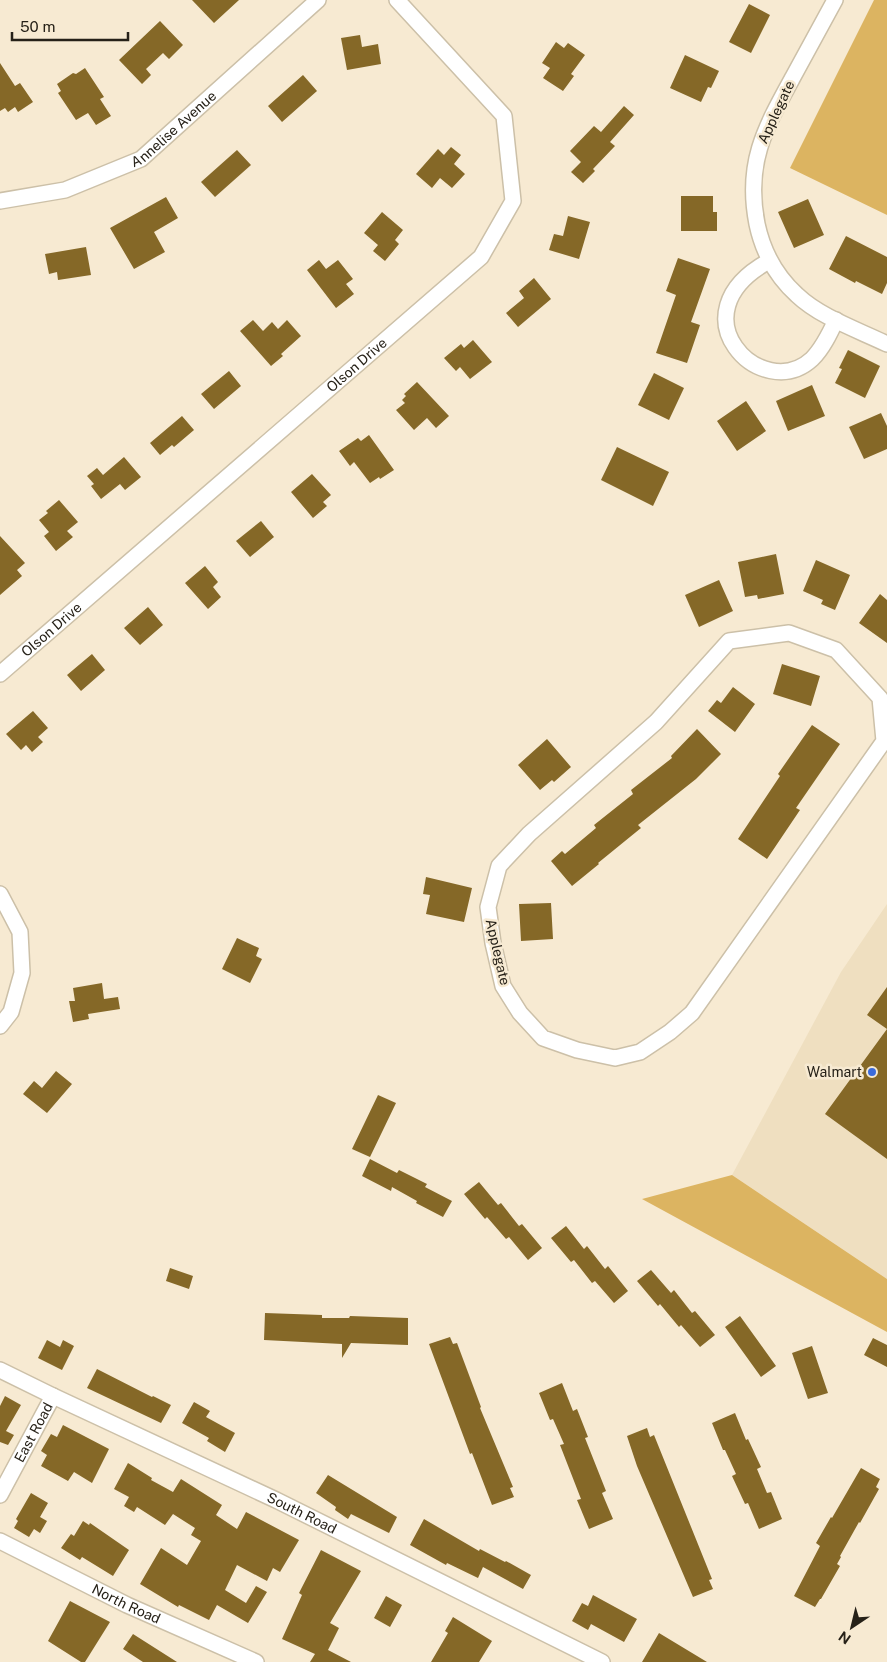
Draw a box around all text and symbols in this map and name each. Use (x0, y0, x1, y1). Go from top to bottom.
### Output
scale bar (12, 10, 129, 42)
text: 50 m (20, 18, 55, 35)
street label: Applegate (754, 78, 798, 146)
street label: Annelise Avenue (129, 87, 219, 170)
street label: Olson Drive (323, 334, 390, 395)
street label: Olson Drive (18, 599, 85, 660)
street label: Applegate (483, 917, 513, 987)
place label: Walmart (807, 1064, 862, 1080)
marker: Walmart (866, 1066, 878, 1078)
street label: East Road (11, 1400, 56, 1465)
street label: South Road (265, 1489, 339, 1537)
street label: North Road (89, 1581, 163, 1627)
north arrow (827, 1602, 877, 1652)
text: N (835, 1628, 854, 1647)

